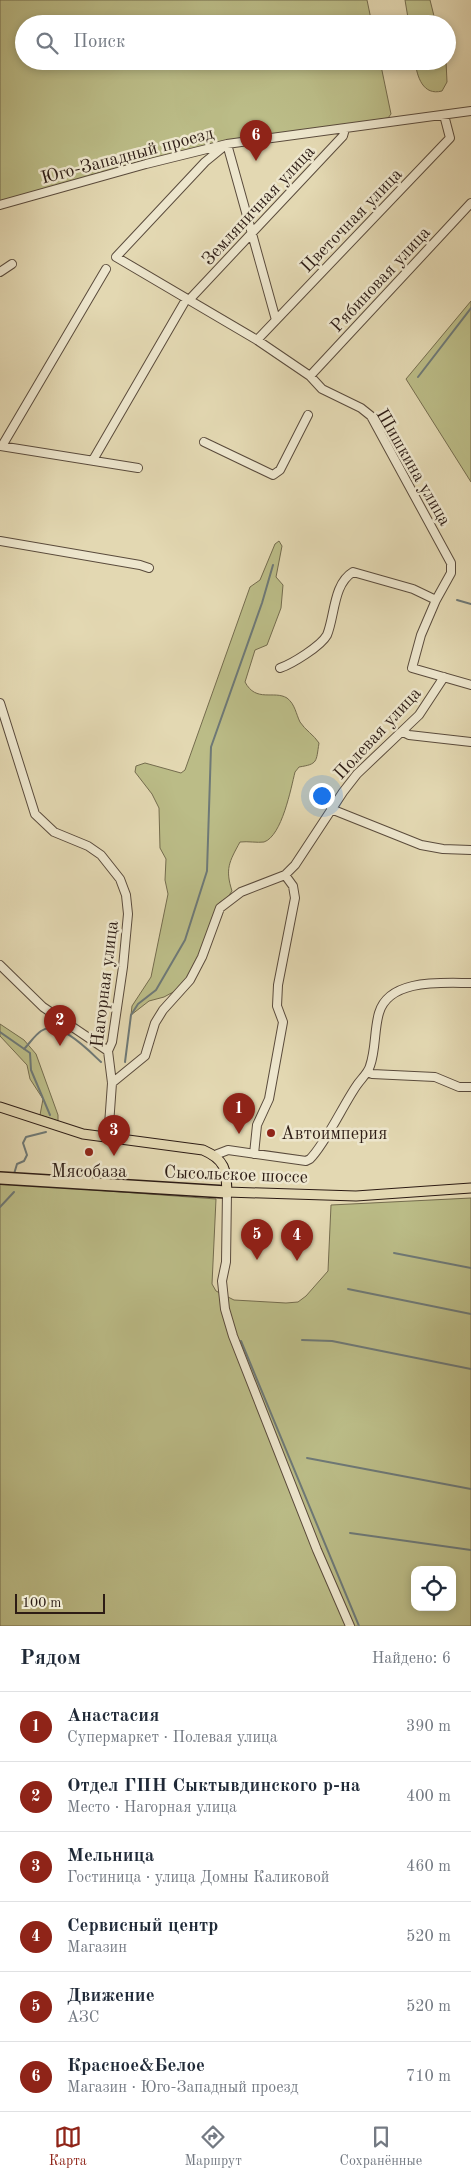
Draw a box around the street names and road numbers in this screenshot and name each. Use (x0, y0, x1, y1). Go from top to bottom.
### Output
street label: Юго-Западный проезд (39, 124, 216, 188)
street label: Земляничная улица (199, 142, 319, 269)
street label: Цветочная улица (298, 165, 406, 276)
street label: Рябиновая улица (327, 223, 434, 336)
street label: Шишкина улица (372, 406, 454, 529)
street label: Полевая улица (331, 684, 425, 783)
street label: Нагорная улица (88, 920, 122, 1048)
street label: Сысольское шоссе (164, 1163, 308, 1187)

